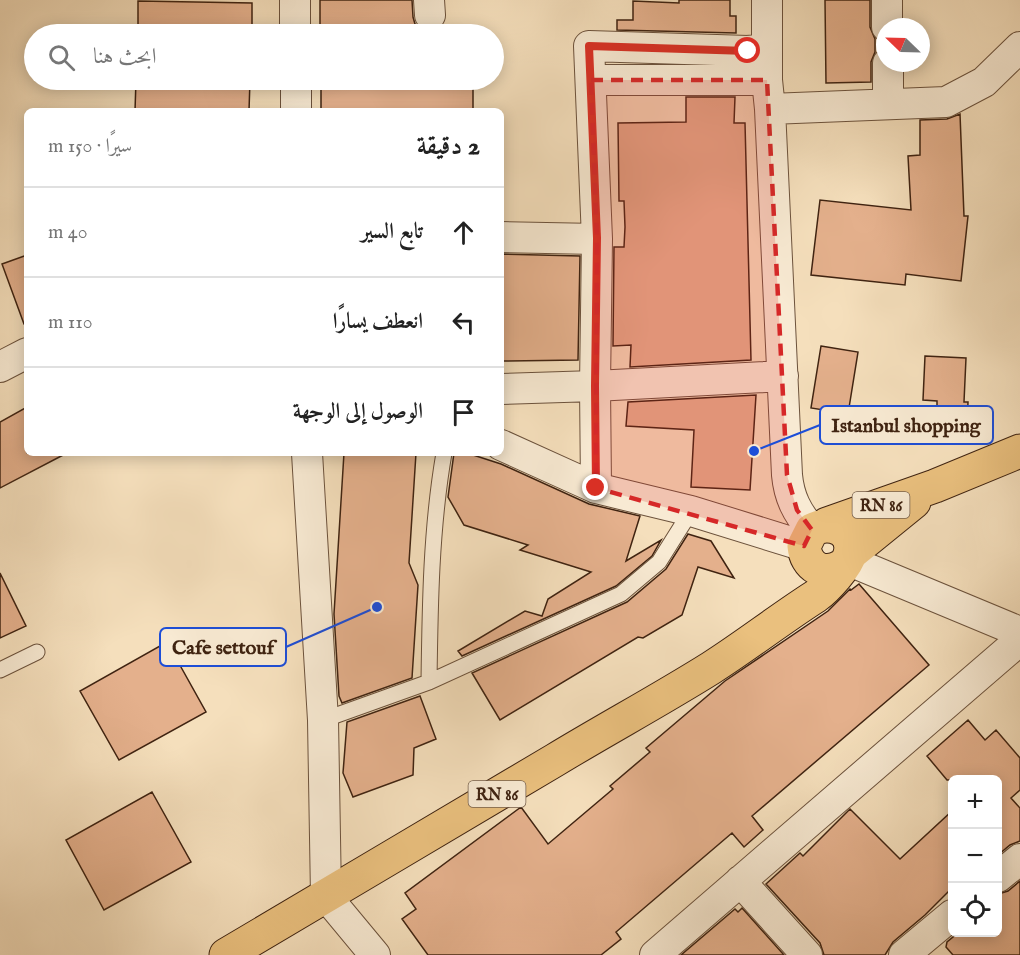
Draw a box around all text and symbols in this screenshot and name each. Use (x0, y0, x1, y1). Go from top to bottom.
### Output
north arrow (876, 18, 930, 72)
search box (24, 24, 504, 90)
route start (734, 37, 760, 63)
icon: search (45, 41, 78, 74)
text: ابحث هنا (93, 43, 156, 71)
text: 2 دقيقة (417, 130, 480, 163)
text: سيرًا · 150 m (48, 134, 132, 159)
icon: ahead (447, 216, 480, 249)
text: تابع السير (361, 218, 423, 246)
text: 40 m (48, 220, 87, 245)
icon: left (447, 306, 480, 339)
text: انعطف يسارًا (333, 308, 423, 336)
text: 110 m (48, 310, 92, 335)
icon: arrive (447, 396, 480, 429)
text: الوصول إلى الوجهة (293, 398, 423, 426)
callout: Istanbul shopping (820, 406, 993, 444)
text: Istanbul shopping (831, 414, 982, 439)
route end (582, 474, 608, 500)
road number: RN 86 (852, 492, 910, 518)
callout: Cafe settouf (160, 628, 286, 666)
text: Cafe settouf (172, 636, 278, 661)
map controls (948, 775, 1002, 937)
button: + (948, 775, 1002, 829)
road number: RN 86 (468, 781, 526, 807)
button: − (948, 829, 1002, 883)
button: locate (948, 883, 1002, 937)

